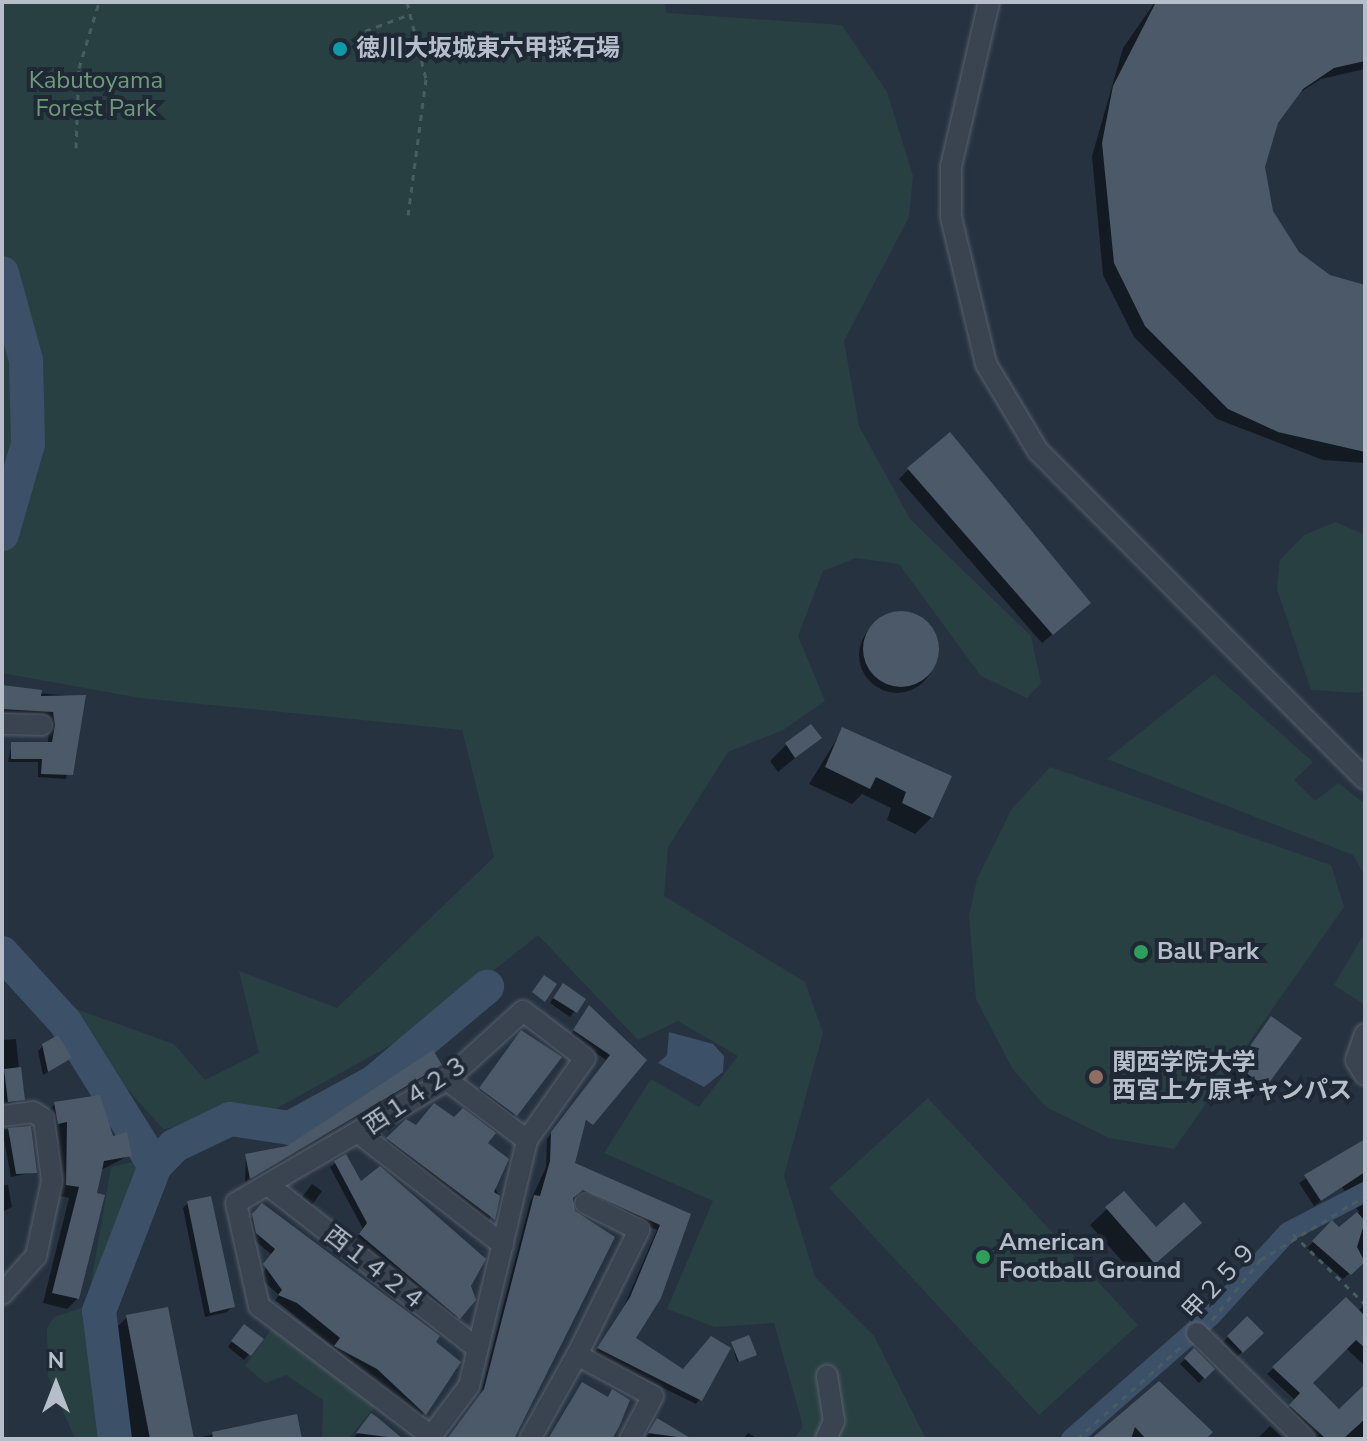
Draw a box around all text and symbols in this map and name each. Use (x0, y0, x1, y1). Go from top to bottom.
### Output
place label: 徳川大坂城東六甲採石場 (356, 35, 620, 63)
marker: 徳川大坂城東六甲採石場 (331, 40, 349, 58)
park label: Kabutoyama Forest Park (29, 67, 163, 123)
place label: Ball Park (1157, 938, 1259, 966)
marker: Ball Park (1132, 943, 1150, 961)
place label: 関西学院大学 西宮上ケ原キャンパス (1112, 1049, 1352, 1105)
street label: 西１４２３ (359, 1050, 475, 1140)
marker: 関西学院大学 西宮上ケ原キャンパス (1087, 1068, 1105, 1086)
street label: 西１４２４ (319, 1221, 431, 1317)
place label: American Football Ground (999, 1229, 1181, 1285)
street label: 甲２５９ (1177, 1236, 1263, 1326)
marker: American Football Ground (974, 1248, 992, 1266)
north arrow (16, 1345, 96, 1425)
text: N (48, 1346, 64, 1376)

